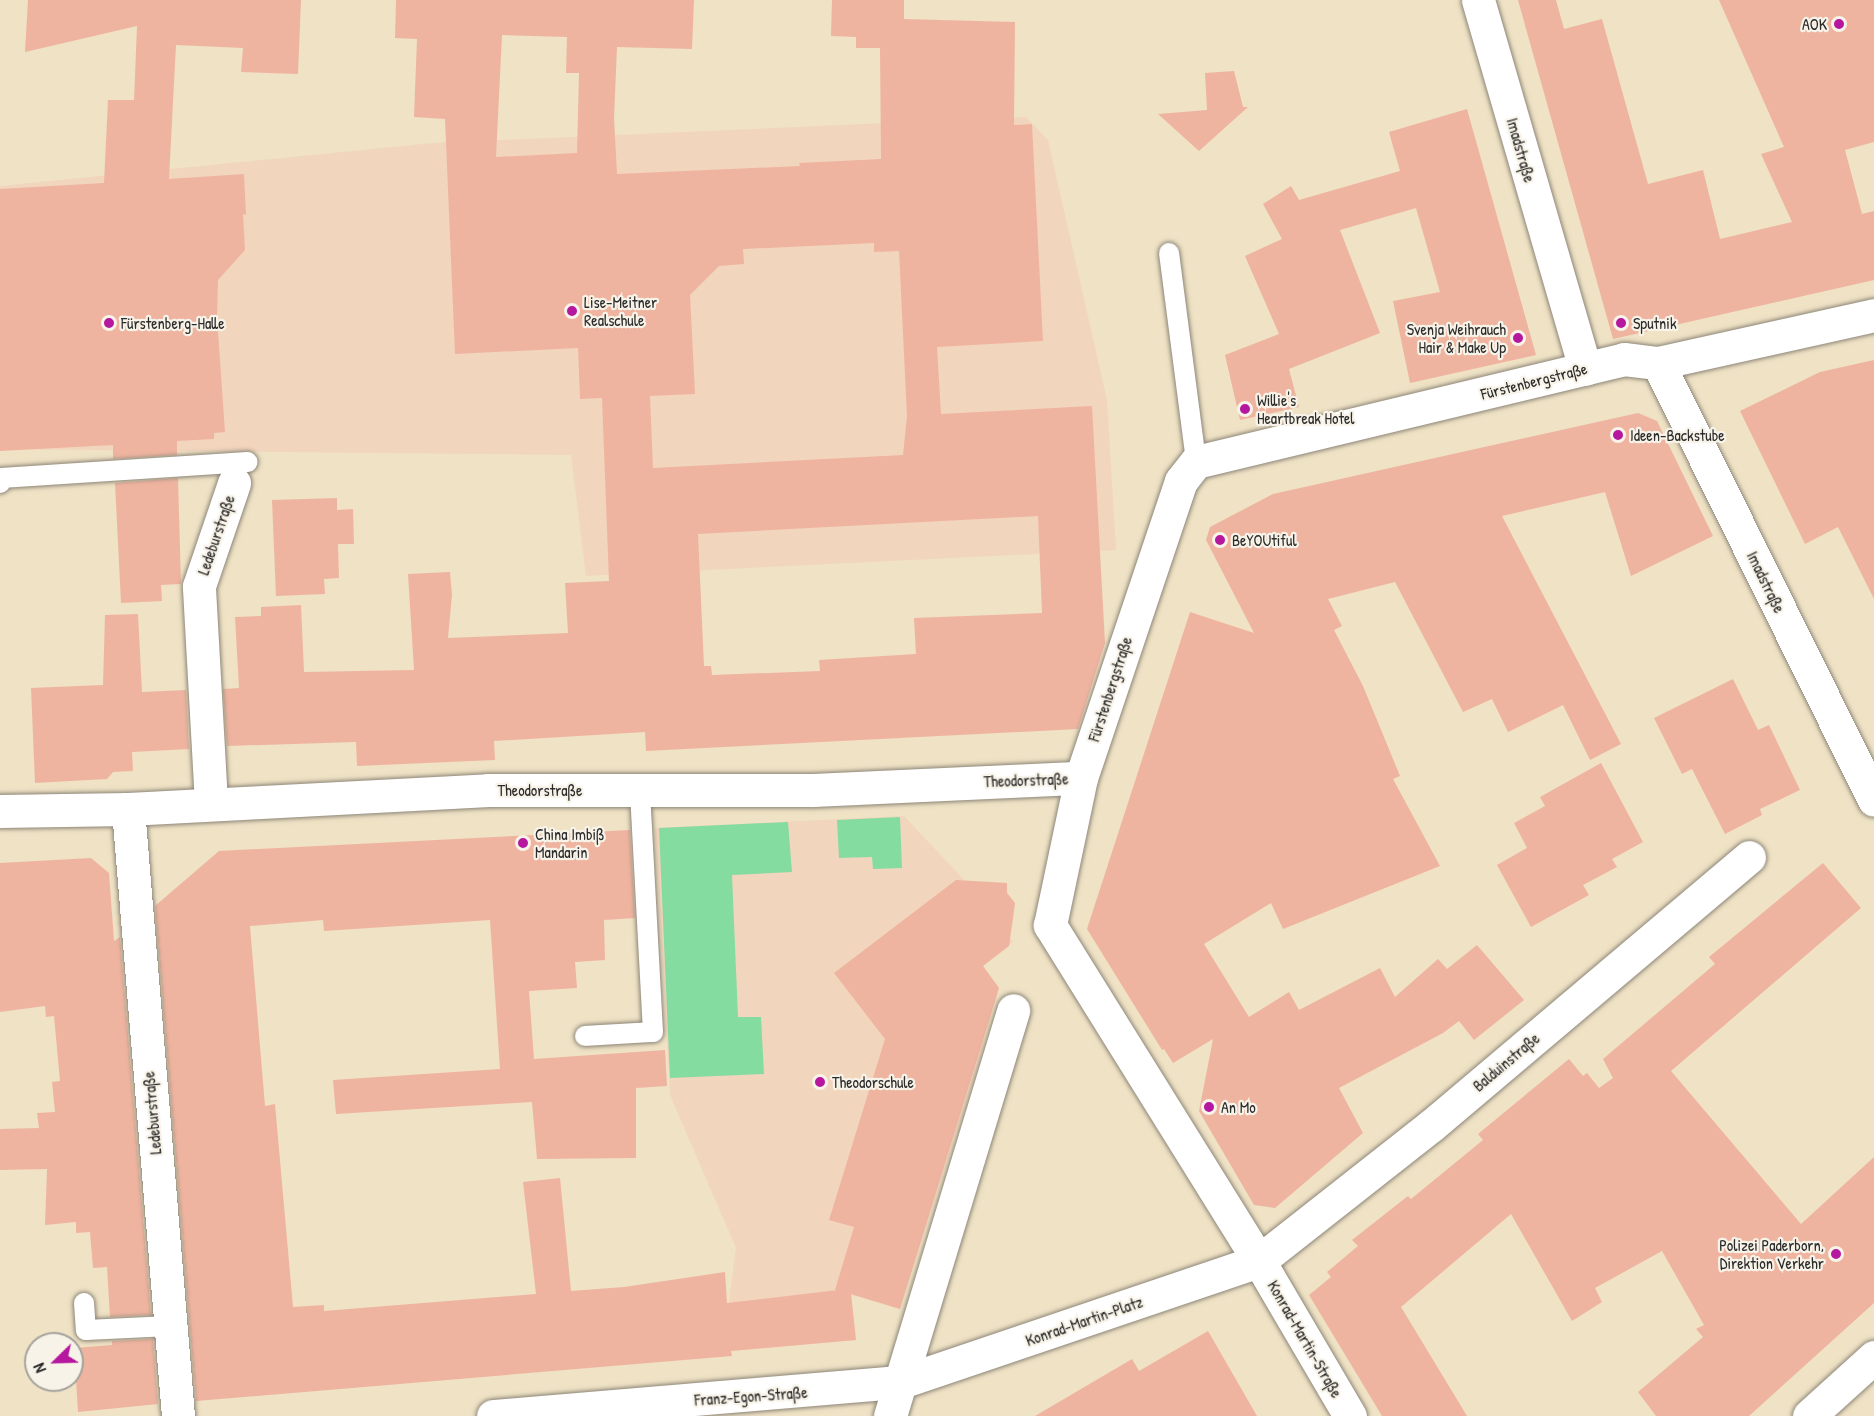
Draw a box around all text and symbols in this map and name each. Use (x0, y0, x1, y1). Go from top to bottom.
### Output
place label: AOK (1802, 14, 1827, 34)
marker: AOK (1832, 17, 1846, 31)
street label: Imadstraße (1503, 116, 1539, 184)
place label: Lise-Meitner Realschule (584, 292, 657, 330)
marker: Lise-Meitner Realschule (565, 304, 579, 318)
place label: Fürstenberg-Halle (121, 313, 225, 333)
place label: Sputnik (1633, 313, 1677, 333)
marker: Fürstenberg-Halle (102, 316, 116, 330)
marker: Sputnik (1614, 316, 1628, 330)
place label: Svenja Weihrauch Hair & Make Up (1407, 319, 1506, 357)
marker: Svenja Weihrauch Hair & Make Up (1511, 331, 1525, 345)
street label: Fürstenbergstraße (1479, 359, 1589, 403)
place label: Willie's Heartbreak Hotel (1257, 390, 1355, 428)
marker: Willie's Heartbreak Hotel (1238, 402, 1252, 416)
place label: Ideen-Backstube (1630, 425, 1725, 445)
marker: Ideen-Backstube (1611, 428, 1625, 442)
street label: Ledeburstraße (193, 493, 239, 577)
place label: BeYOUtiful (1232, 530, 1297, 550)
marker: BeYOUtiful (1213, 533, 1227, 547)
street label: Imadstraße (1743, 548, 1789, 616)
street label: Fürstenbergstraße (1084, 634, 1136, 744)
street label: Theodorstraße (983, 769, 1069, 791)
street label: Theodorstraße (498, 780, 582, 800)
place label: China Imbiß Mandarin (535, 824, 605, 862)
marker: China Imbiß Mandarin (516, 836, 530, 850)
street label: Balduinstraße (1469, 1029, 1543, 1095)
street label: Ledeburstraße (139, 1071, 165, 1155)
place label: Theodorschule (832, 1072, 914, 1092)
marker: Theodorschule (813, 1075, 827, 1089)
place label: An Mo (1221, 1097, 1256, 1117)
marker: An Mo (1202, 1100, 1216, 1114)
place label: Polizei Paderborn, Direktion Verkehr (1719, 1235, 1824, 1273)
marker: Polizei Paderborn, Direktion Verkehr (1829, 1247, 1843, 1261)
street label: Konrad-Martin-Straße (1264, 1277, 1346, 1401)
street label: Konrad-Martin-Platz (1023, 1292, 1145, 1350)
north arrow (24, 1332, 84, 1392)
text: N (27, 1360, 51, 1376)
street label: Franz-Egon-Straße (694, 1382, 808, 1410)

